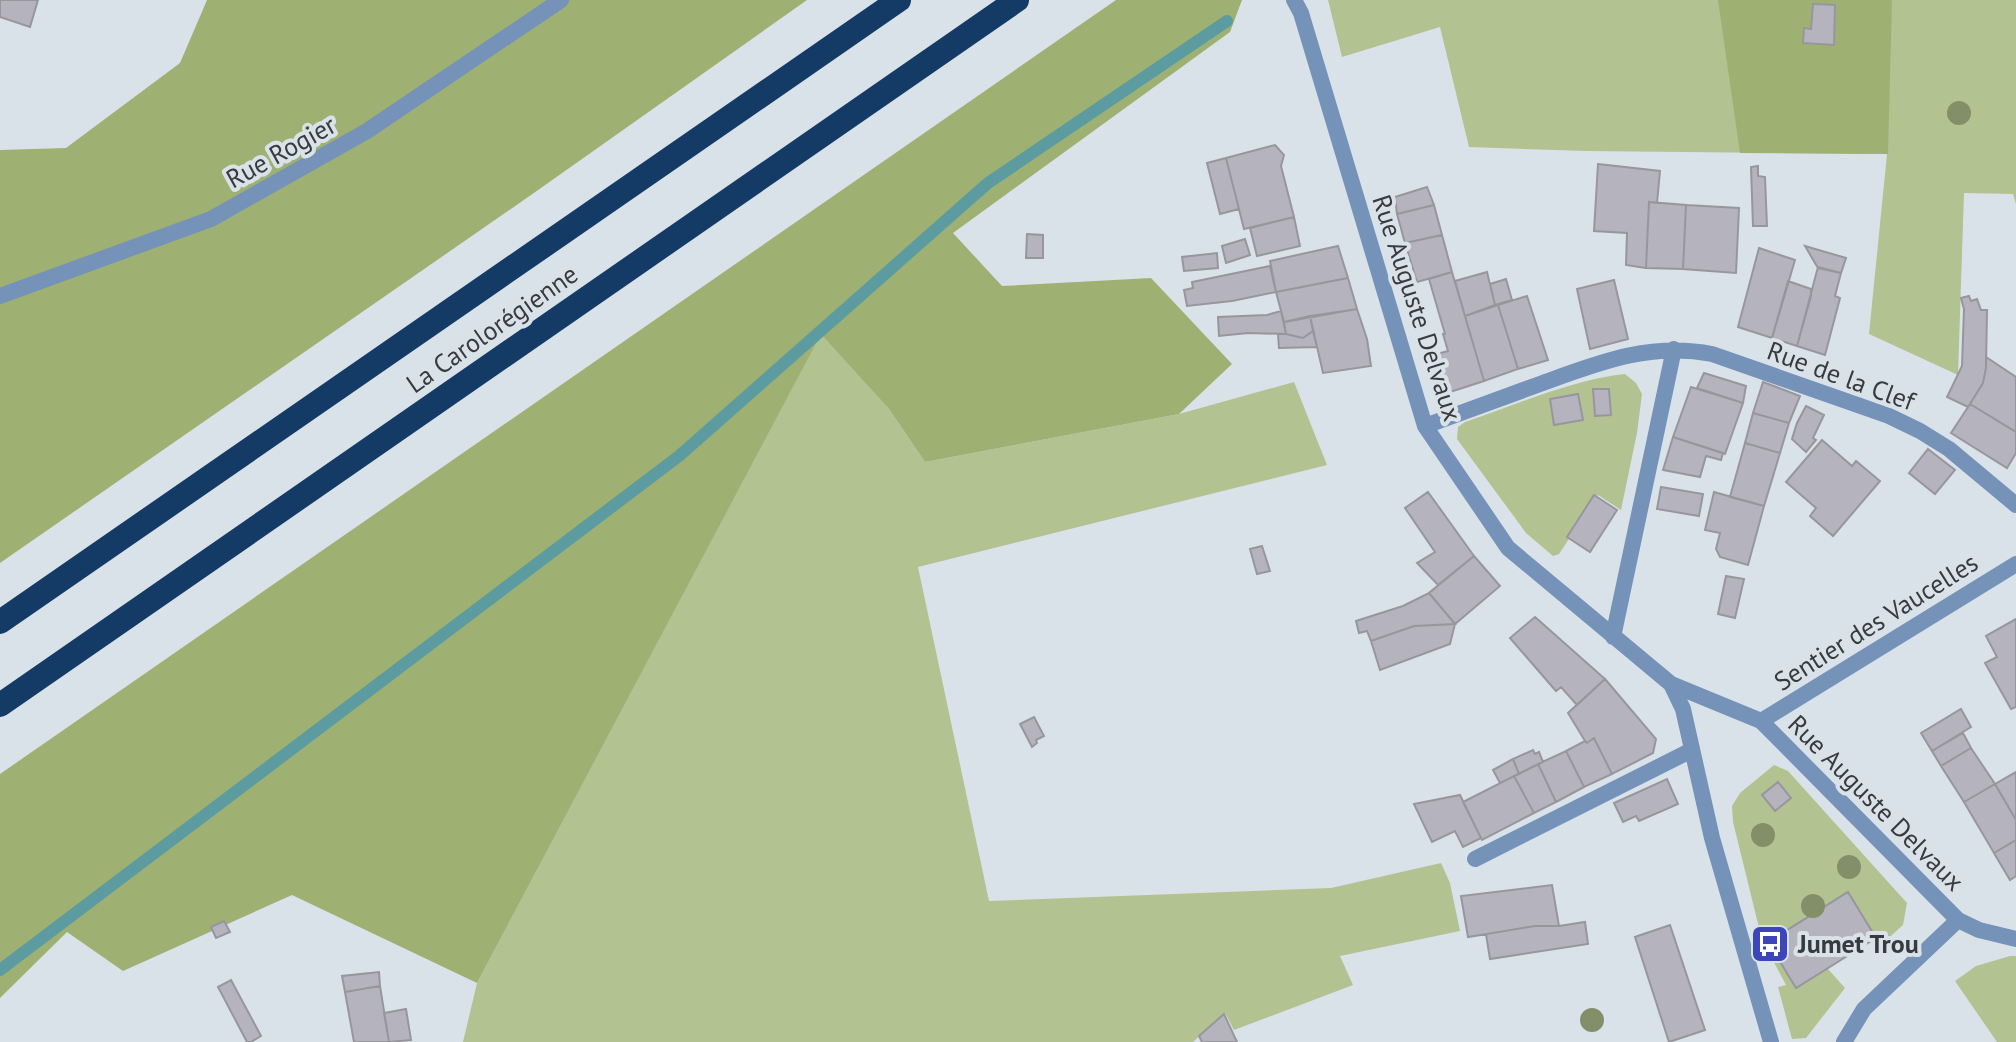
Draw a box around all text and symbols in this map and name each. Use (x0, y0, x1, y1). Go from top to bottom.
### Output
street label: Rue Rogier (220, 108, 342, 195)
street label: Rue Auguste Delvaux (1365, 191, 1470, 425)
street label: La Carolorégienne (400, 257, 584, 400)
street label: Rue de la Clef (1763, 334, 1921, 418)
street label: Sentier des Vaucelles (1768, 545, 1984, 698)
street label: Rue Auguste Delvaux (1781, 708, 1971, 898)
bus stop icon: Jumet Trou (1749, 923, 1791, 965)
place label: Jumet Trou (1797, 927, 1919, 960)

